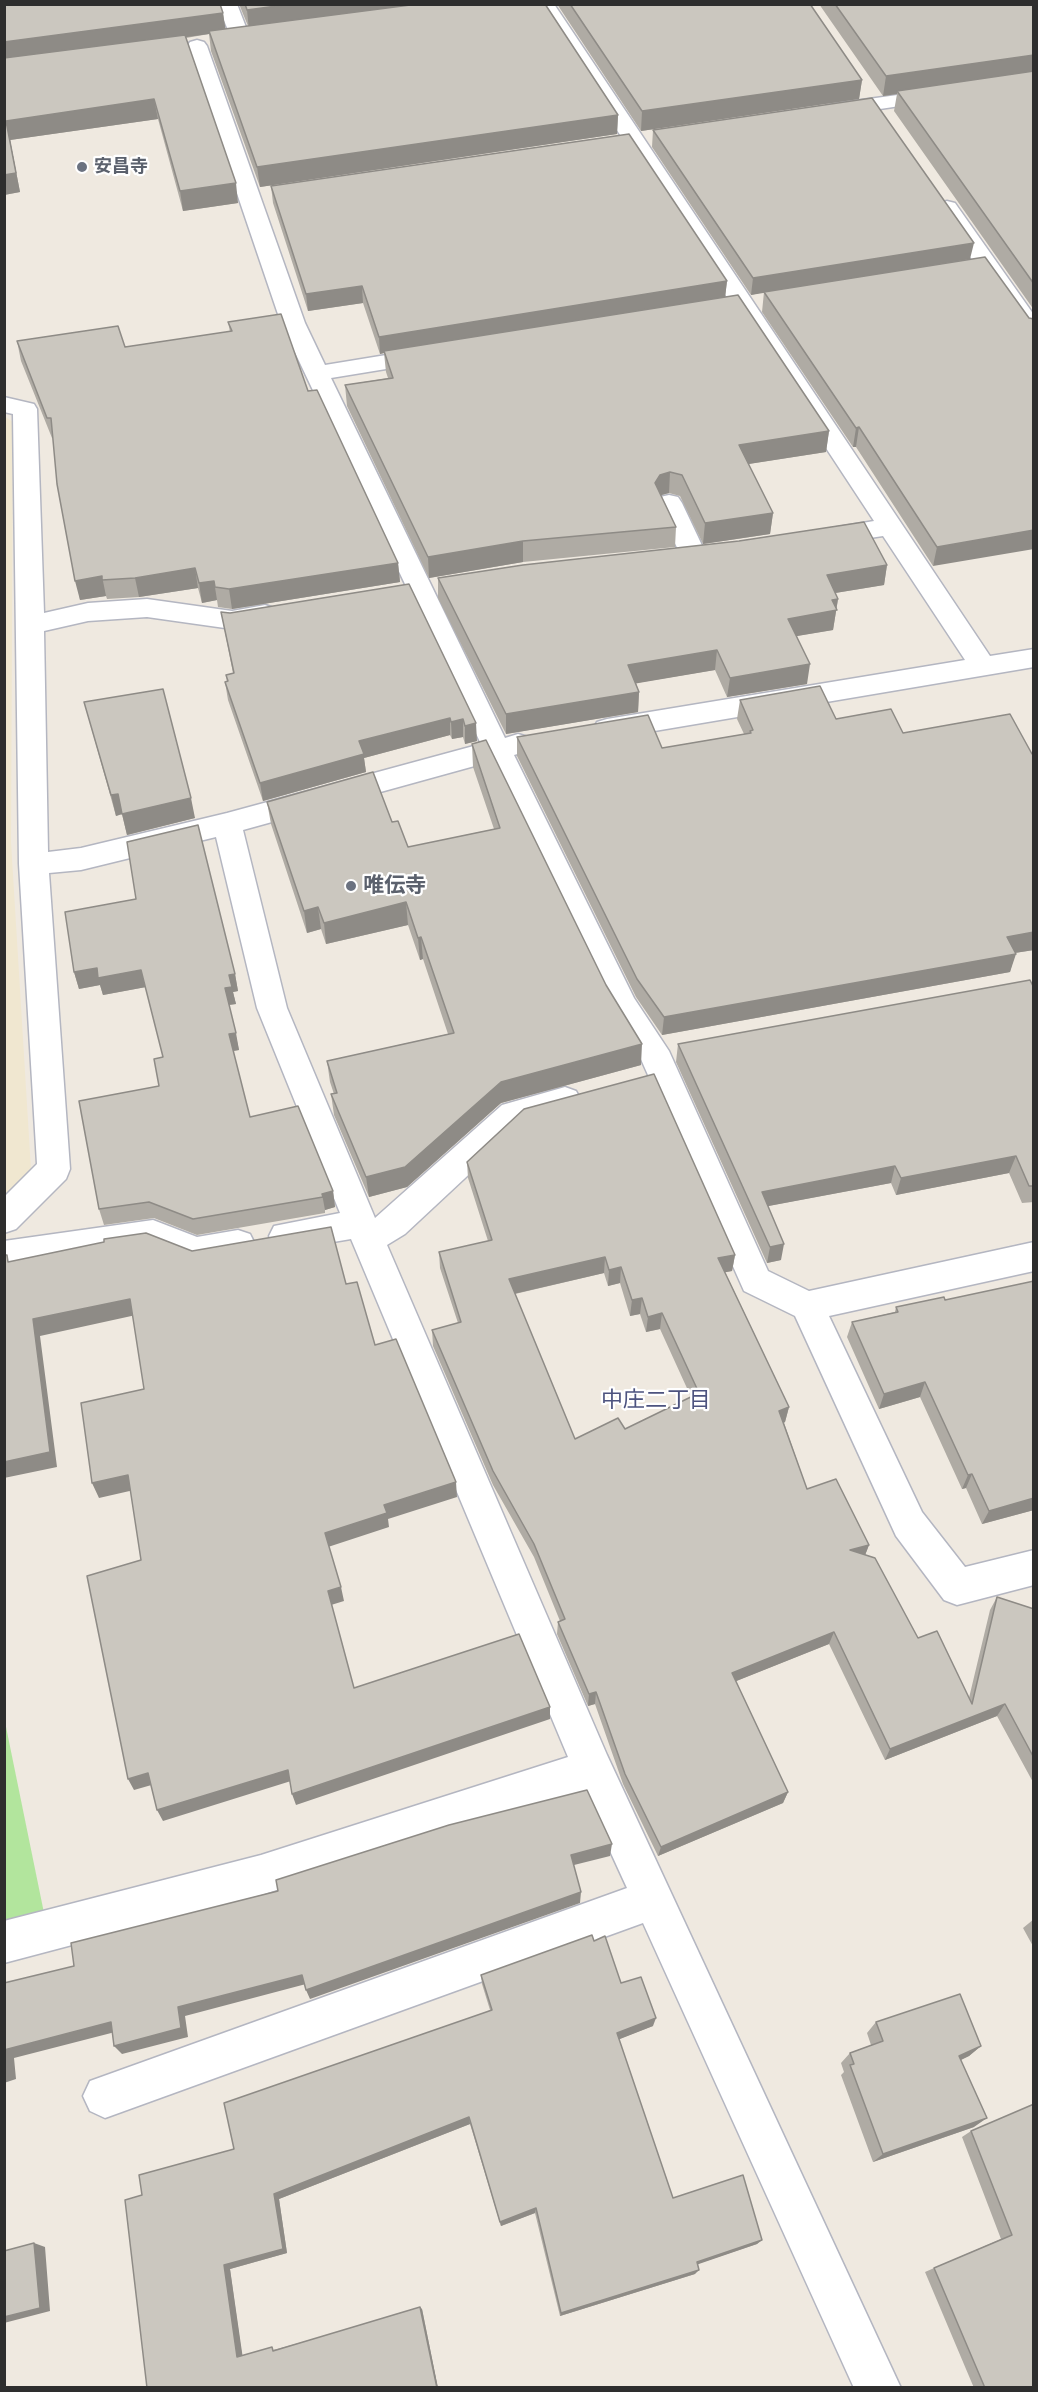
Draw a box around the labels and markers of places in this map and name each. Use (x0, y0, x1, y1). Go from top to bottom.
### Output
place label: 安昌寺 (94, 156, 148, 178)
marker: 安昌寺 (75, 160, 89, 174)
place label: 唯伝寺 (363, 873, 426, 899)
marker: 唯伝寺 (344, 879, 358, 893)

